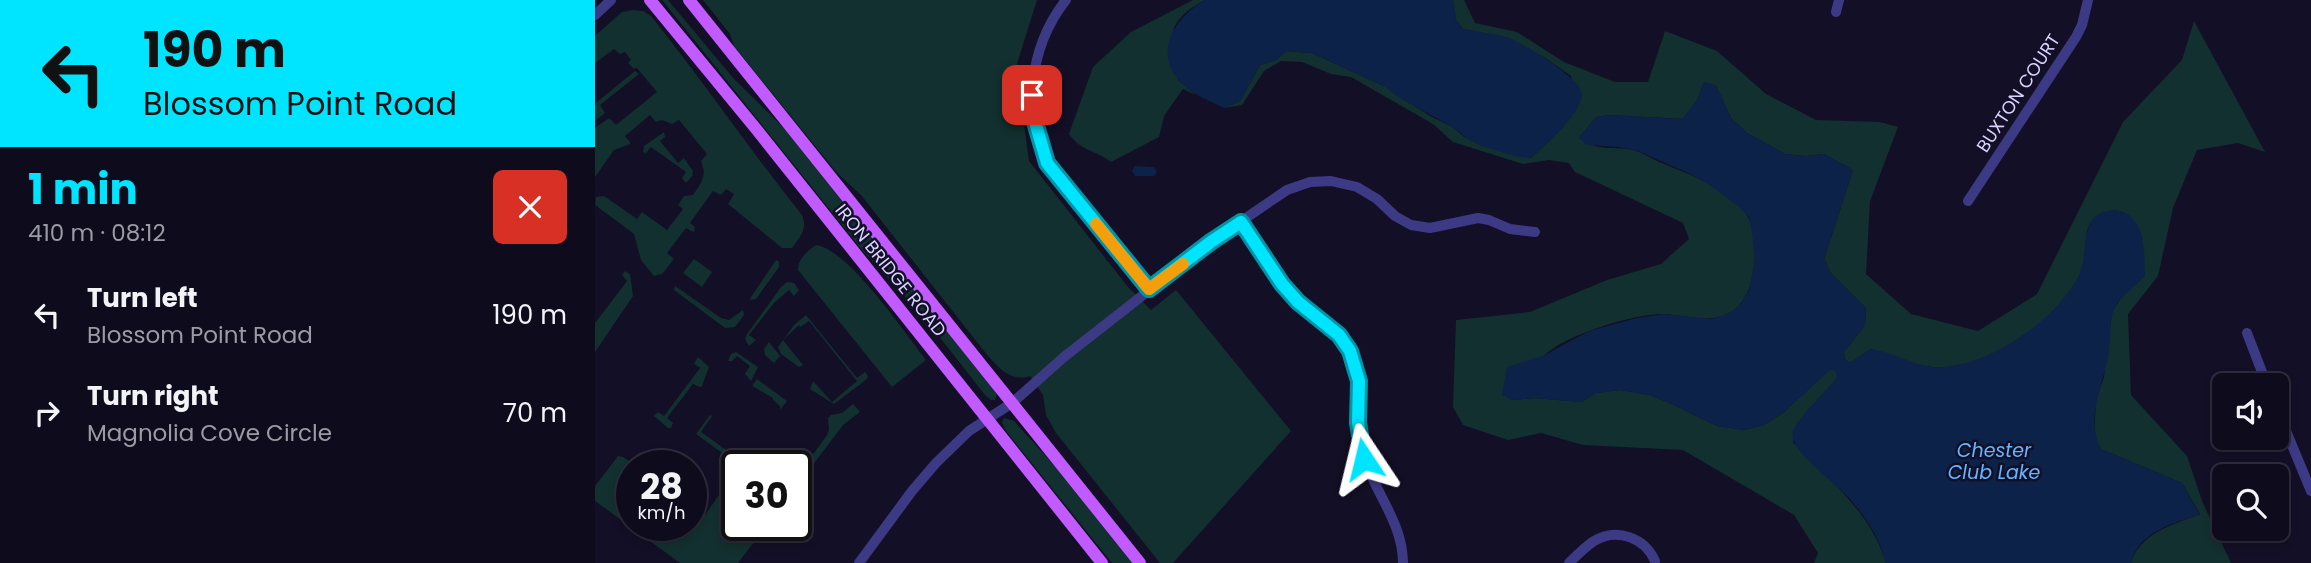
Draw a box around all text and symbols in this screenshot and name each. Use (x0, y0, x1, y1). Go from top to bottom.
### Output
text: 190 m (143, 16, 286, 84)
icon: left (28, 28, 119, 119)
street label: BUXTON COURT (1970, 29, 2066, 157)
pin (1002, 65, 1062, 125)
icon: arrive (1013, 76, 1051, 114)
text: Blossom Point Road (143, 81, 457, 126)
text: 1 min (28, 160, 138, 219)
button: close (493, 170, 567, 244)
street label: IRON BRIDGE ROAD (830, 198, 952, 342)
text: 410 m · 08:12 (28, 217, 166, 249)
text: Turn left (87, 280, 198, 316)
icon: left (28, 296, 66, 334)
text: 190 m (492, 297, 567, 333)
text: Blossom Point Road (87, 319, 313, 351)
map controls (2212, 373, 2289, 541)
button: sound (2212, 373, 2289, 450)
text: Turn right (87, 378, 219, 414)
icon: right (28, 394, 66, 432)
text: 70 m (503, 395, 567, 431)
text: Magnolia Cove Circle (87, 417, 332, 449)
position arrow (1327, 422, 1401, 496)
water label: Chester Club Lake (1948, 437, 2041, 486)
speed limit sign: 30 (721, 450, 812, 541)
text: 28 (640, 462, 683, 511)
button: search (2212, 464, 2289, 541)
text: km/h (638, 500, 685, 525)

